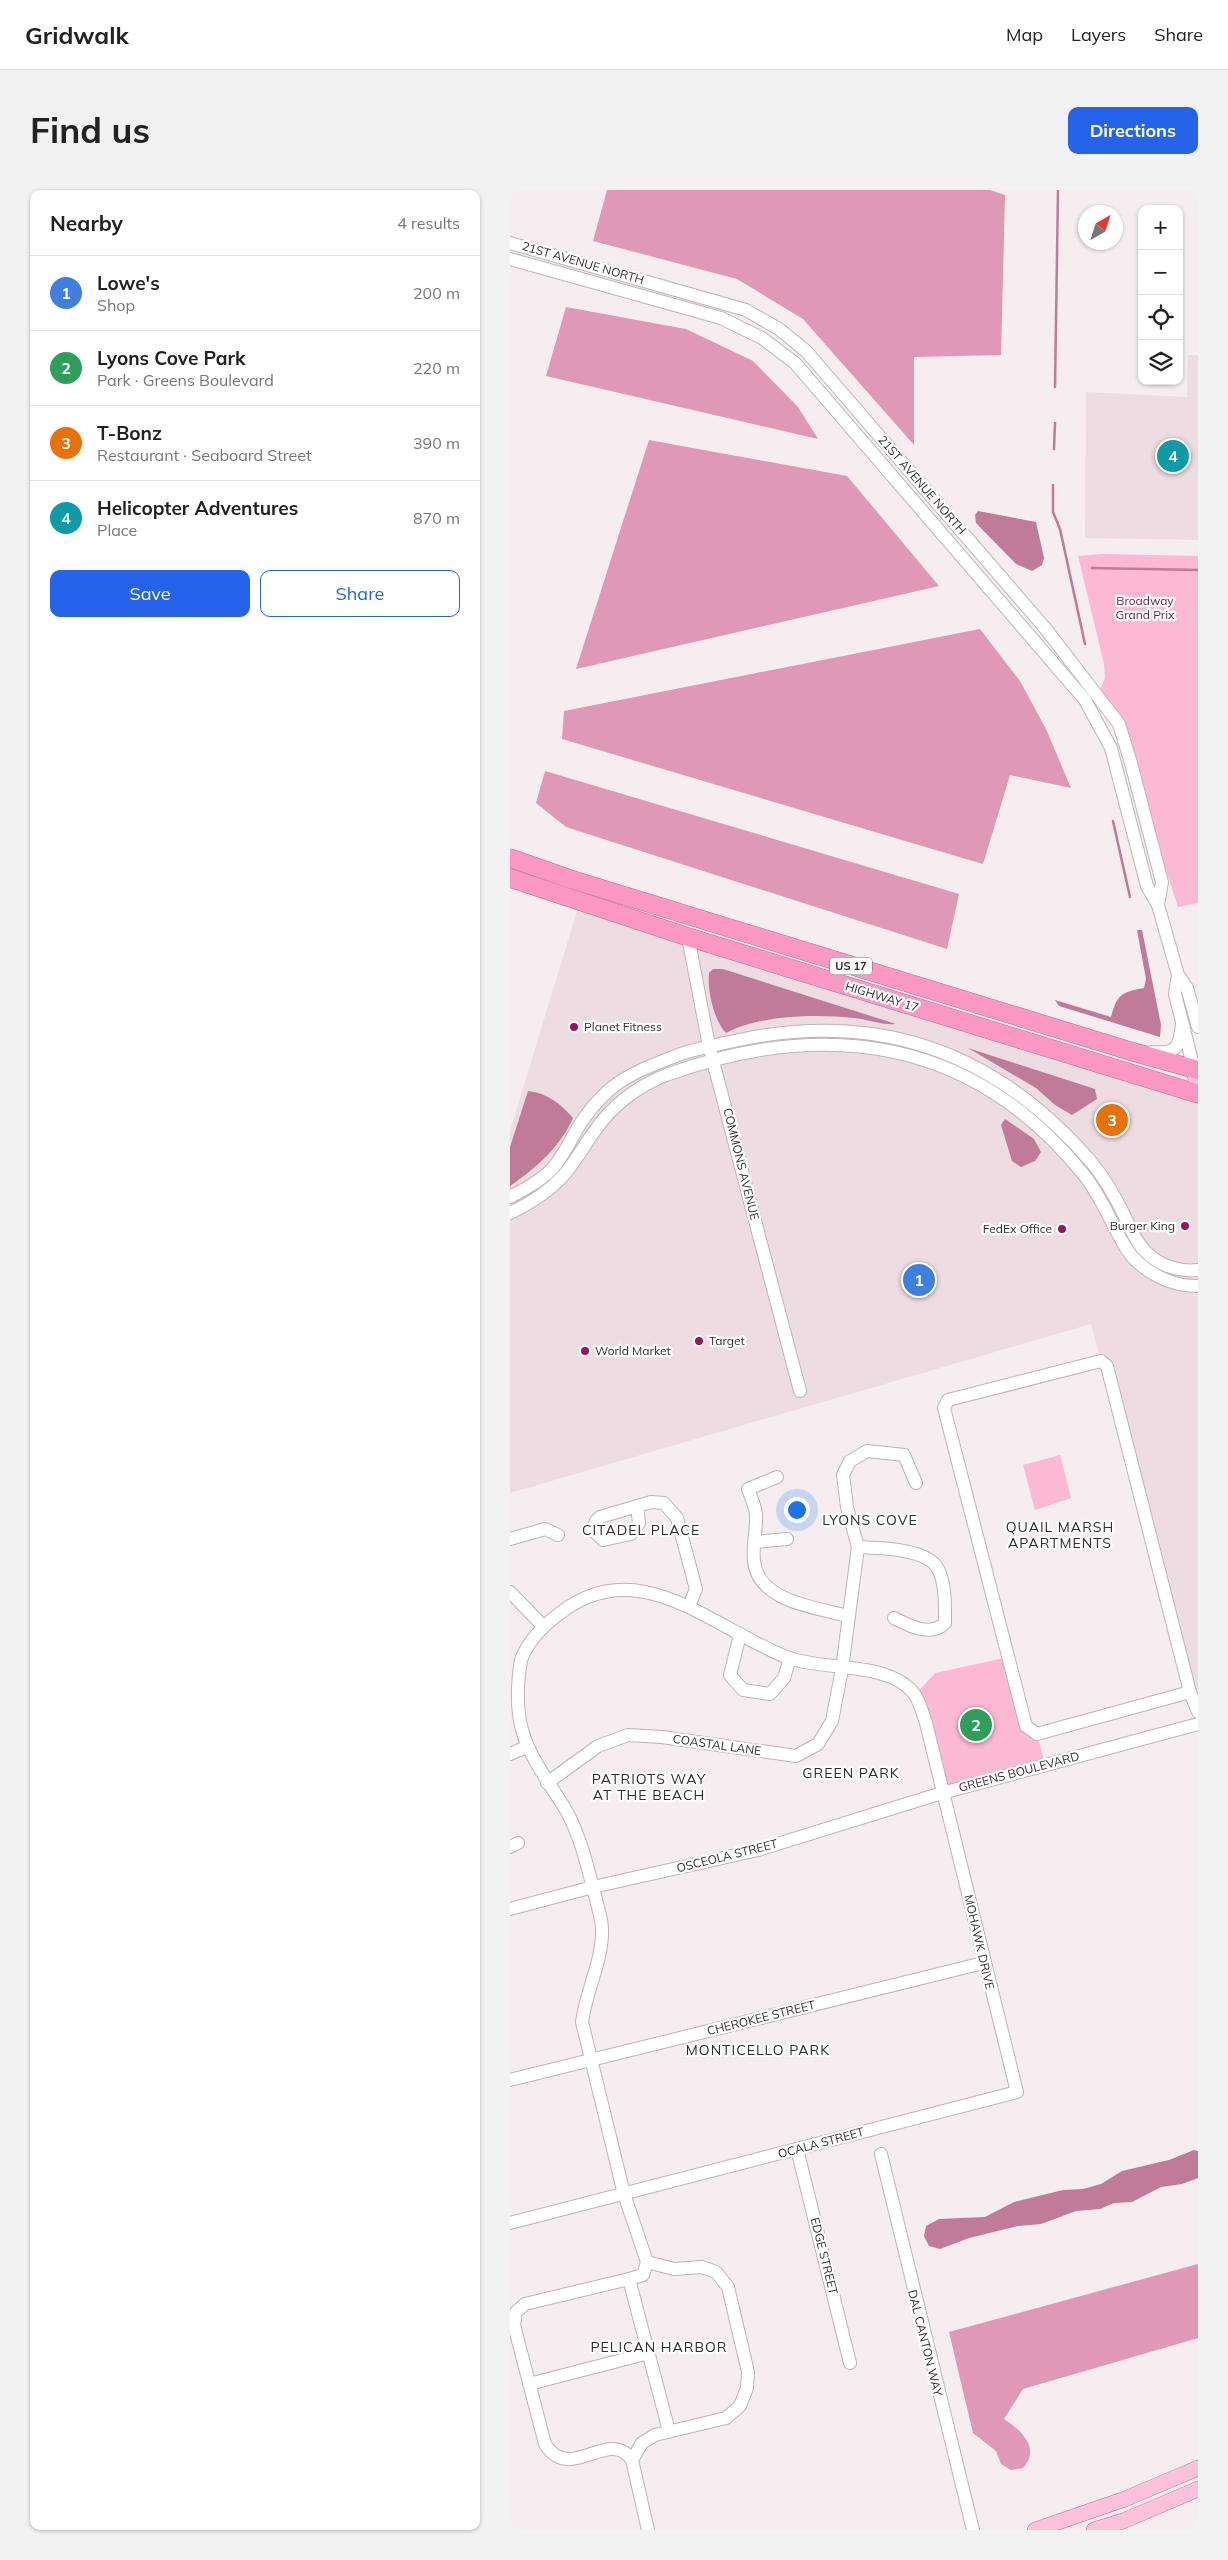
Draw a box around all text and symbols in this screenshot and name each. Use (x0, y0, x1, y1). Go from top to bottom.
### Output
text: Gridwalk (25, 20, 129, 50)
text: Map (1006, 23, 1043, 46)
text: Layers (1071, 23, 1126, 46)
text: Share (1154, 23, 1203, 46)
button: Directions (1068, 107, 1198, 154)
text: Find us (30, 108, 150, 152)
north arrow (1078, 205, 1123, 250)
map controls (1138, 205, 1183, 385)
button: + (1138, 205, 1183, 250)
text: Nearby (50, 210, 123, 236)
text: 4 results (397, 213, 460, 233)
street label: 21ST AVENUE NORTH (520, 238, 646, 287)
button: − (1138, 250, 1183, 295)
text: Lowe's (97, 271, 160, 295)
text: 1 (61, 283, 71, 303)
text: 200 m (413, 283, 460, 303)
text: Shop (97, 295, 135, 315)
button: locate (1138, 295, 1183, 340)
button: layers (1138, 340, 1183, 385)
text: Lyons Cove Park (97, 346, 245, 370)
text: 2 (61, 358, 71, 378)
text: 220 m (413, 358, 460, 378)
text: Park · Greens Boulevard (97, 370, 274, 390)
text: T-Bonz (97, 421, 162, 445)
street label: 21ST AVENUE NORTH (875, 432, 969, 537)
text: 3 (61, 433, 71, 453)
text: 390 m (413, 433, 460, 453)
pin: 4 (1157, 437, 1189, 475)
text: Restaurant · Seaboard Street (97, 445, 312, 465)
text: Helicopter Adventures (97, 496, 298, 520)
text: 4 (61, 508, 71, 528)
text: 870 m (413, 508, 460, 528)
text: Place (97, 520, 137, 540)
button: Save (50, 570, 250, 617)
button: Share (260, 570, 460, 617)
park label: Broadway Grand Prix (1116, 593, 1175, 622)
road number: US 17 (830, 958, 872, 974)
street label: HIGHWAY 17 (844, 978, 921, 1015)
place label: Planet Fitness (584, 1019, 662, 1034)
marker: Planet Fitness (568, 1021, 580, 1033)
pin: 3 (1096, 1101, 1128, 1139)
street label: COMMONS AVENUE (720, 1106, 763, 1222)
place label: Burger King (1110, 1218, 1175, 1233)
marker: Burger King (1179, 1220, 1191, 1232)
place label: FedEx Office (983, 1221, 1052, 1236)
marker: FedEx Office (1056, 1223, 1068, 1235)
pin: 1 (903, 1261, 935, 1299)
place label: Target (709, 1333, 745, 1348)
marker: Target (693, 1335, 705, 1347)
place label: World Market (595, 1343, 671, 1358)
marker: World Market (579, 1345, 591, 1357)
your location (784, 1497, 810, 1523)
district label: LYONS COVE (822, 1511, 918, 1529)
district label: QUAIL MARSH APARTMENTS (1006, 1518, 1114, 1552)
district label: CITADEL PLACE (582, 1521, 700, 1539)
pin: 2 (960, 1706, 992, 1744)
street label: COASTAL LANE (672, 1731, 762, 1758)
street label: GREENS BOULEVARD (957, 1748, 1081, 1795)
district label: GREEN PARK (802, 1764, 900, 1782)
district label: PATRIOTS WAY AT THE BEACH (592, 1770, 706, 1804)
street label: OSCEOLA STREET (675, 1836, 780, 1875)
street label: MOHAWK DRIVE (961, 1893, 998, 1991)
street label: CHEROKEE STREET (705, 1997, 817, 2038)
district label: MONTICELLO PARK (686, 2041, 830, 2059)
street label: OCALA STREET (776, 2124, 866, 2161)
street label: EDGE STREET (808, 2216, 842, 2297)
street label: DAL CANTON WAY (905, 2288, 946, 2398)
district label: PELICAN HARBOR (590, 2338, 728, 2356)

